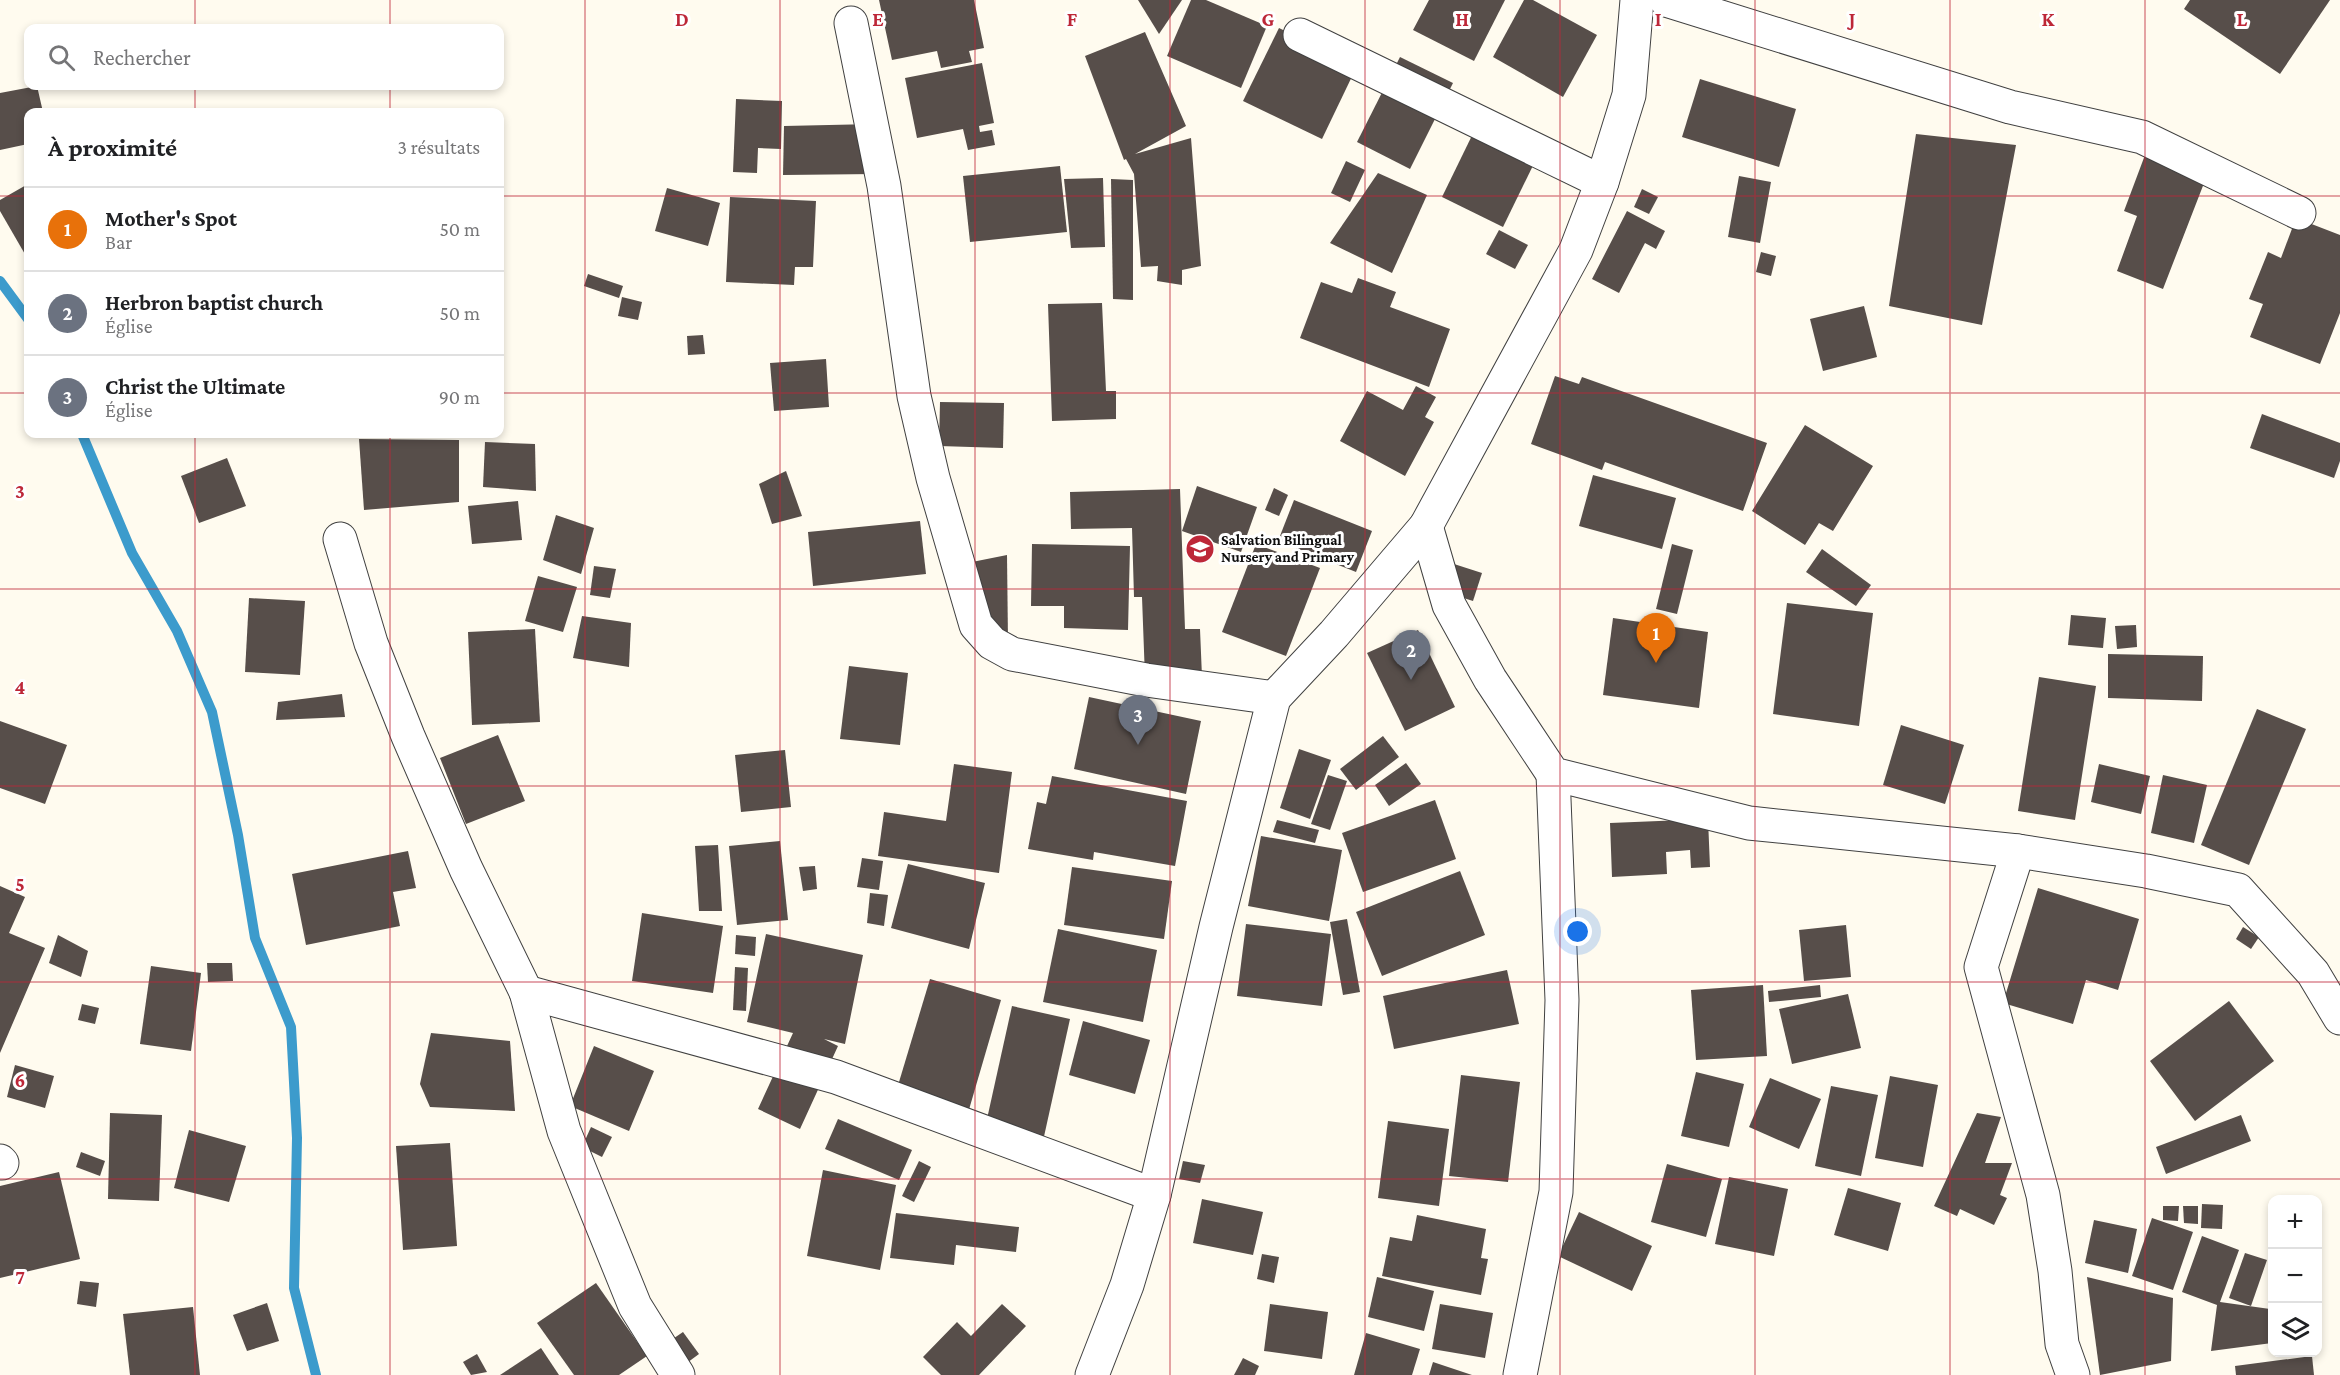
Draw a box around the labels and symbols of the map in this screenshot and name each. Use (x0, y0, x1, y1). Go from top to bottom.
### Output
text: D (675, 8, 689, 30)
text: E (872, 8, 884, 30)
text: F (1067, 8, 1078, 30)
text: G (1262, 8, 1275, 30)
text: H (1455, 8, 1469, 30)
text: I (1655, 8, 1662, 30)
text: J (1847, 8, 1856, 30)
text: K (2042, 8, 2056, 30)
text: L (2237, 8, 2248, 30)
text: 3 (15, 480, 25, 502)
place label: Salvation Bilingual Nursery and Primary (1221, 532, 1355, 565)
school or university icon: Salvation Bilingual Nursery and Primary (1184, 533, 1216, 565)
pin: 1 (1636, 614, 1676, 663)
pin: 2 (1392, 630, 1430, 680)
text: 4 (15, 676, 26, 698)
pin: 3 (1118, 696, 1158, 745)
text: 5 (15, 873, 25, 895)
your location (1563, 917, 1592, 946)
text: 6 (15, 1069, 25, 1091)
text: 7 (15, 1266, 25, 1288)

